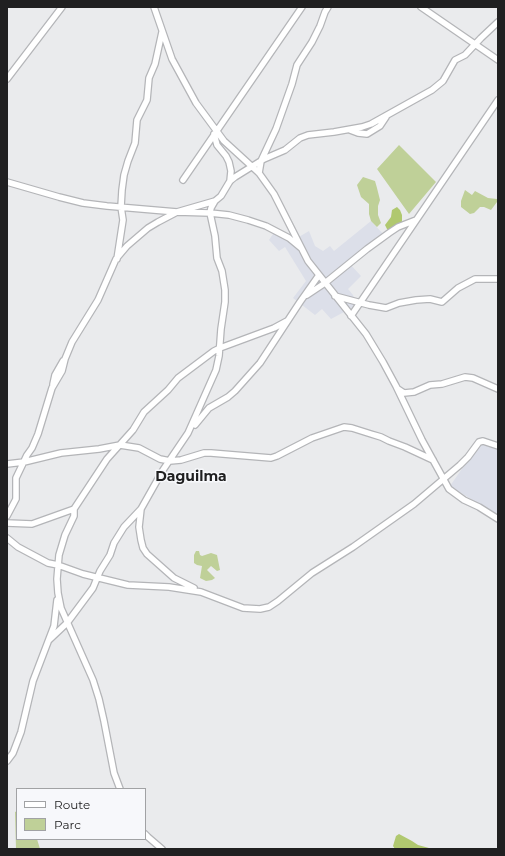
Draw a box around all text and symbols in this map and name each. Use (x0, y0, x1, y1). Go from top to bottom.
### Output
district label: Daguilma (155, 469, 227, 485)
legend (16, 788, 146, 840)
text: Route (54, 797, 90, 812)
text: Parc (54, 817, 81, 832)

